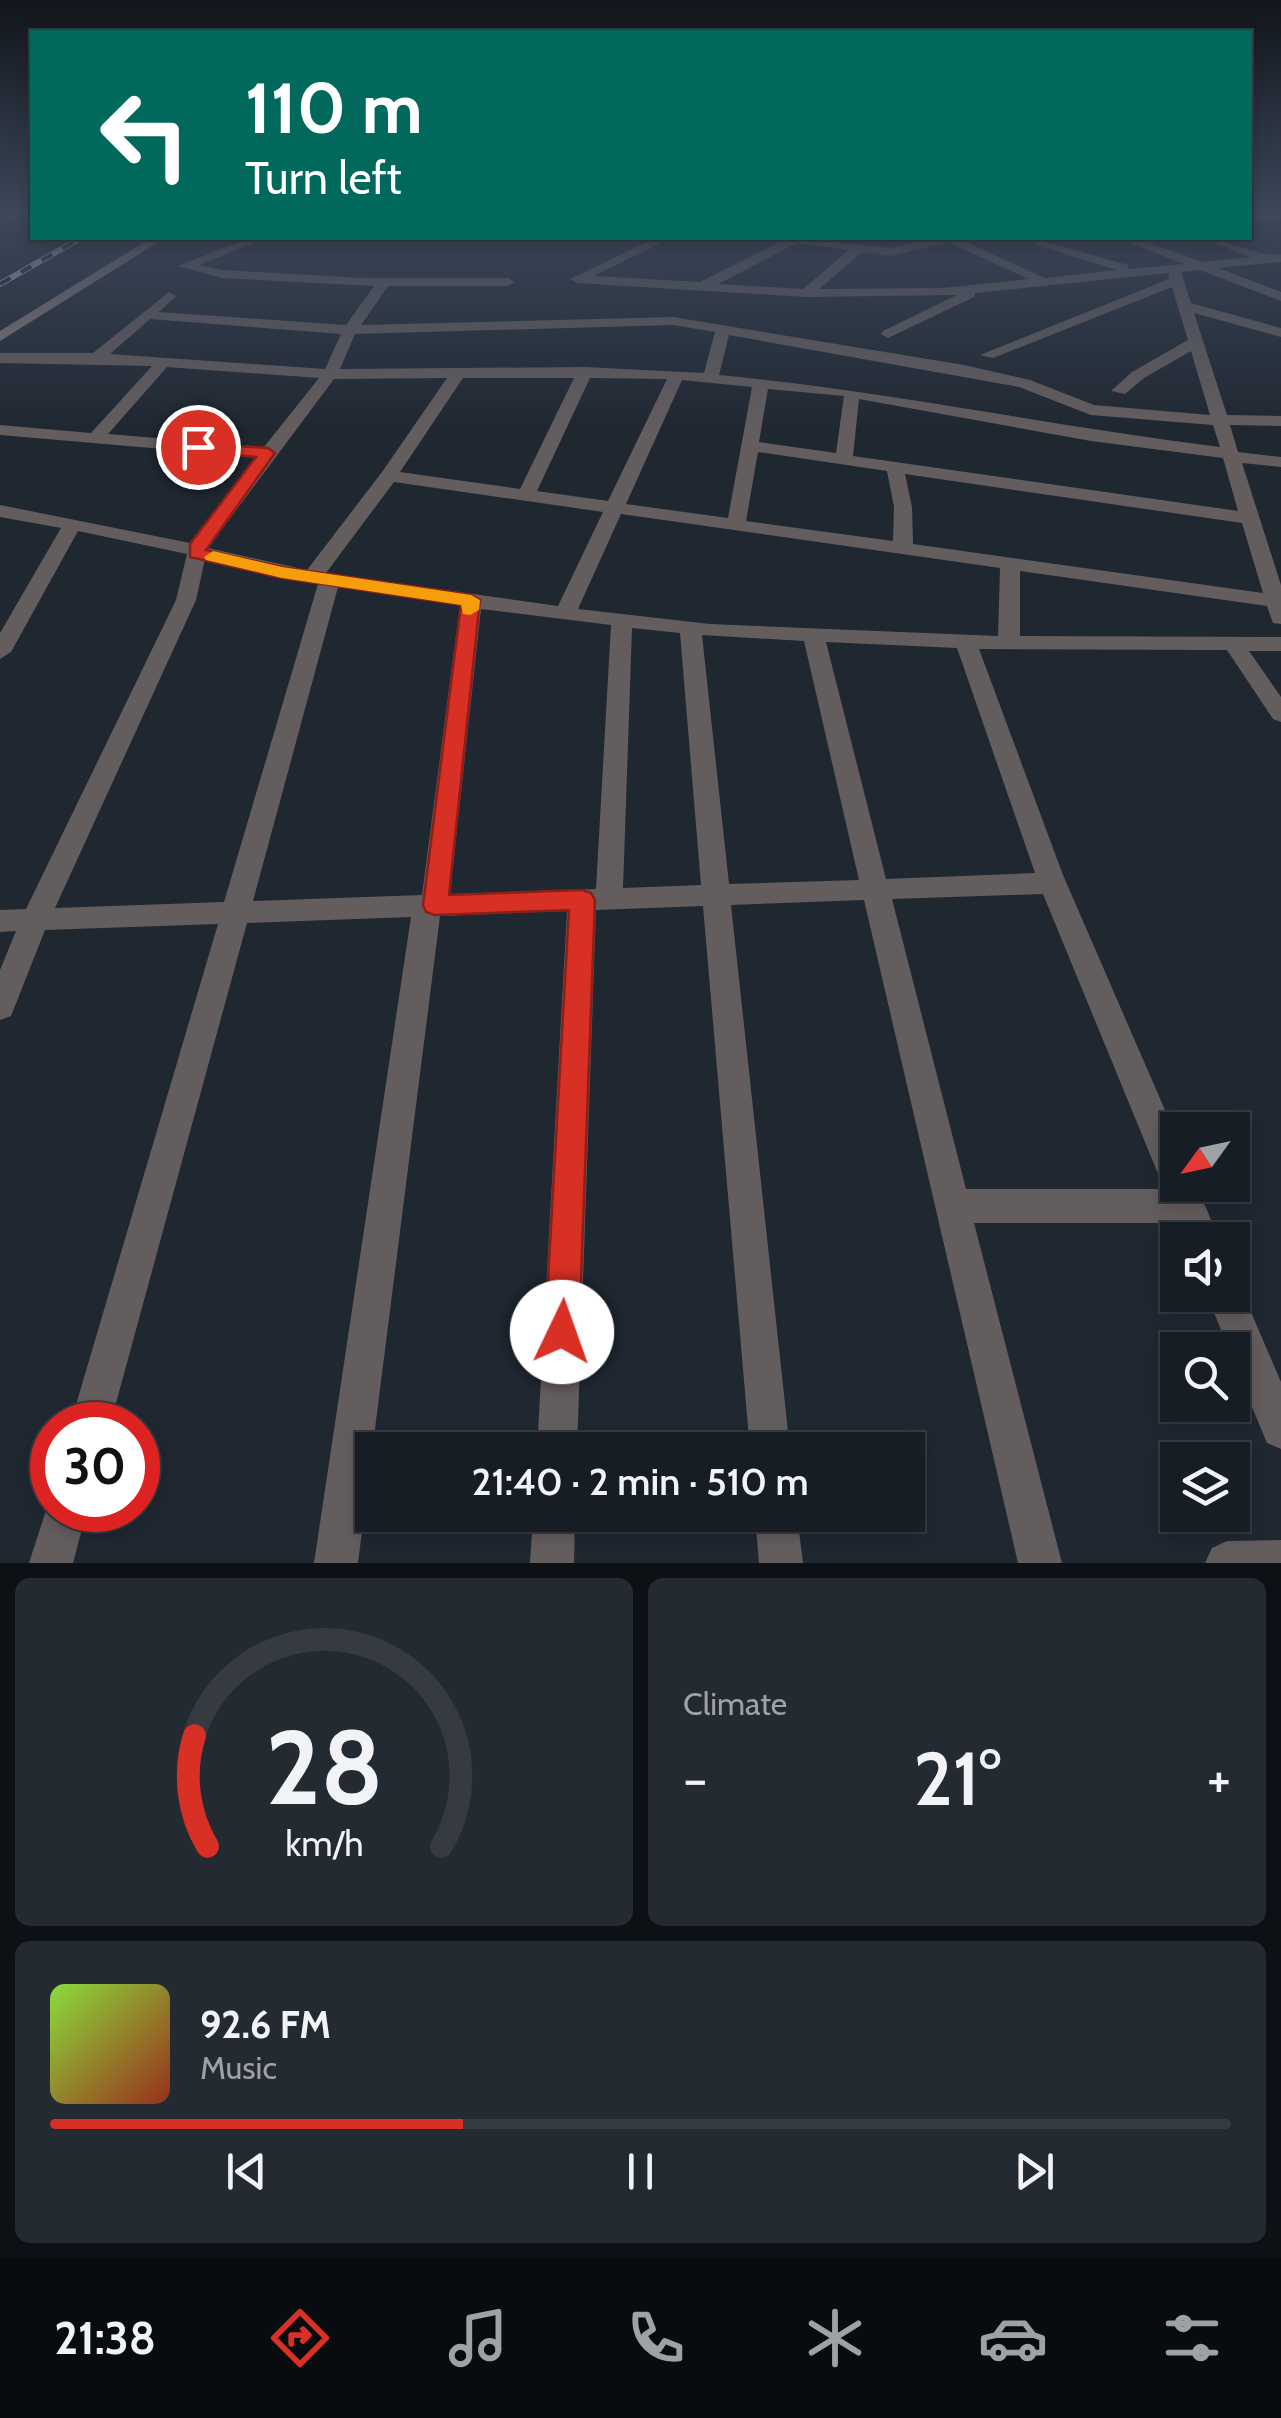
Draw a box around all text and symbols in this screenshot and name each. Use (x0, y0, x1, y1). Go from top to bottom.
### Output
text: 110 m (245, 65, 423, 151)
icon: left (80, 70, 210, 200)
text: Turn left (245, 151, 402, 205)
pin (156, 405, 241, 490)
icon: arrive (171, 420, 226, 475)
north arrow (1160, 1112, 1250, 1202)
map controls (1160, 1112, 1250, 1532)
button: sound (1160, 1222, 1250, 1312)
position arrow (510, 1280, 614, 1384)
button: search (1160, 1332, 1250, 1422)
speed limit sign: 30 (30, 1402, 160, 1532)
button: layers (1160, 1442, 1250, 1532)
text: 21:40 · 2 min · 510 m (471, 1458, 809, 1505)
text: Climate (683, 1684, 787, 1723)
text: 28 (265, 1704, 383, 1830)
text: 21° (913, 1733, 1001, 1824)
text: − (683, 1745, 707, 1812)
text: + (1207, 1745, 1231, 1812)
text: km/h (285, 1822, 363, 1865)
text: 92.6 FM (200, 2001, 331, 2048)
text: Music (200, 2048, 277, 2087)
icon: previous (219, 2144, 274, 2199)
icon: pause (613, 2144, 668, 2199)
icon: next (1007, 2144, 1062, 2199)
icon: directions (265, 2303, 335, 2373)
icon: music (443, 2303, 513, 2373)
icon: phone (621, 2303, 691, 2373)
icon: climate (800, 2303, 870, 2373)
icon: car (978, 2303, 1048, 2373)
icon: filters (1157, 2303, 1227, 2373)
text: 21:38 (54, 2311, 156, 2365)

